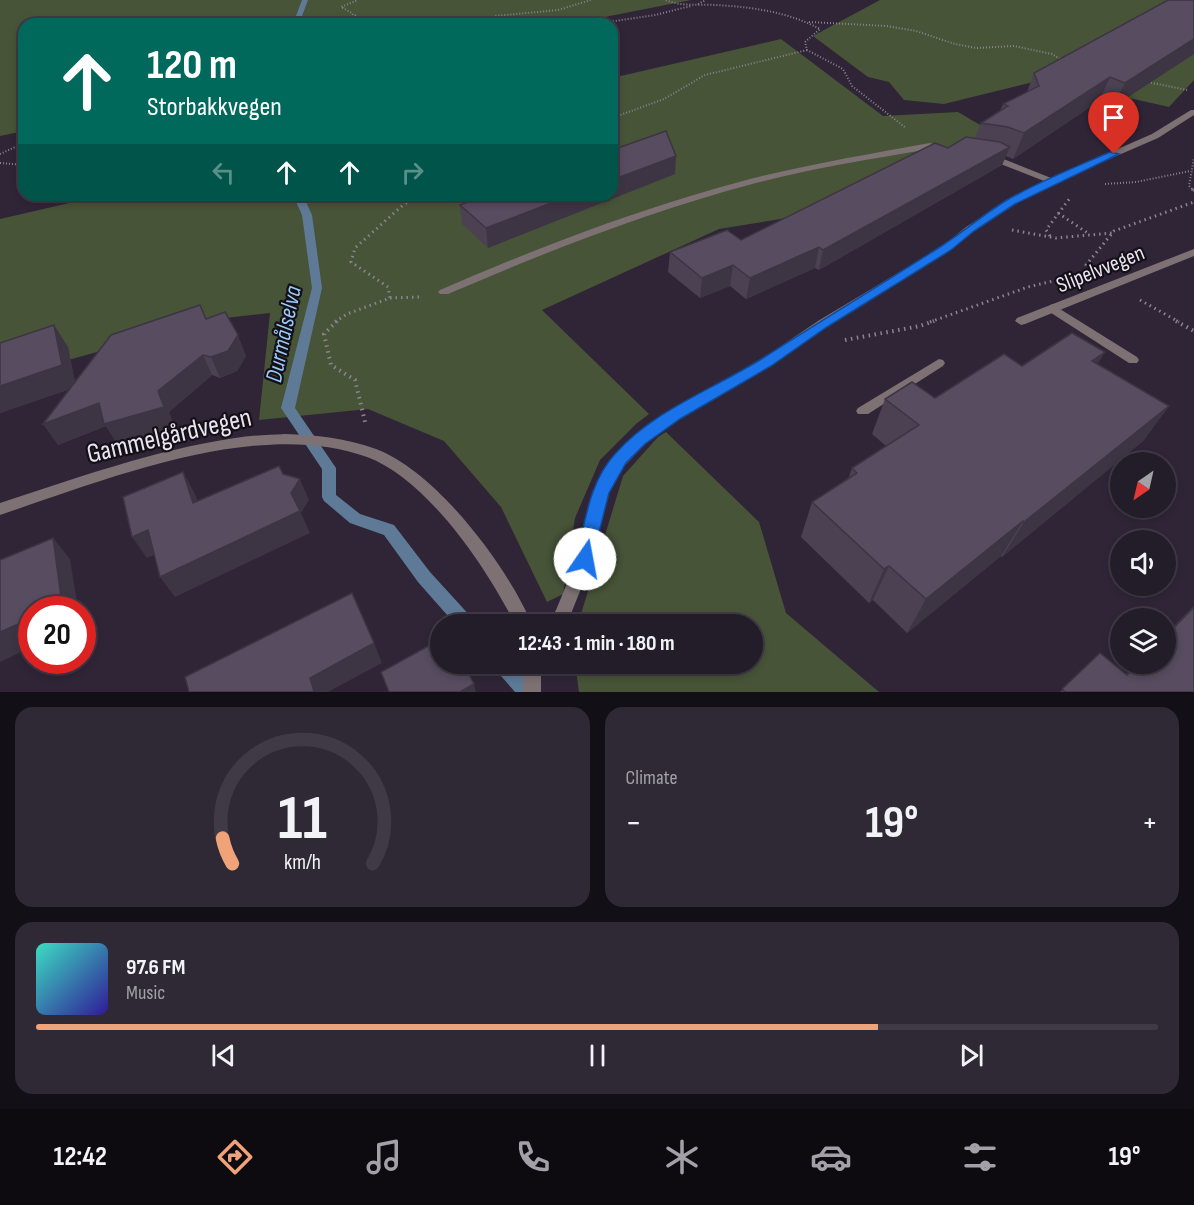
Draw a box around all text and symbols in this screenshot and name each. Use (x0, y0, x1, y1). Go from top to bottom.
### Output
text: 120 m (147, 40, 237, 91)
icon: ahead (48, 42, 126, 120)
text: Storbakkvegen (147, 91, 282, 123)
pin (1088, 92, 1139, 154)
icon: arrive (1097, 101, 1130, 134)
icon: left (207, 156, 240, 189)
icon: ahead (270, 156, 303, 189)
icon: ahead (333, 156, 366, 189)
icon: right (396, 156, 429, 189)
street label: Slipelvvegen (1052, 239, 1149, 299)
water label: Durmålselva (259, 283, 308, 385)
street label: Gammelgårdvegen (84, 402, 255, 470)
north arrow (1110, 452, 1176, 518)
map controls (1110, 452, 1176, 674)
position arrow (553, 527, 617, 591)
button: sound (1110, 530, 1176, 596)
speed limit sign: 20 (18, 596, 96, 674)
button: layers (1110, 608, 1176, 674)
text: 12:43 · 1 min · 180 m (518, 630, 675, 657)
text: Climate (626, 766, 678, 790)
text: 11 (278, 782, 327, 857)
text: 19° (865, 796, 918, 851)
text: − (626, 803, 642, 843)
text: + (1142, 803, 1158, 843)
text: km/h (284, 850, 321, 875)
text: 97.6 FM (126, 954, 185, 981)
text: Music (126, 981, 165, 1005)
icon: previous (207, 1039, 240, 1072)
icon: pause (581, 1039, 614, 1072)
icon: next (955, 1039, 988, 1072)
icon: directions (214, 1136, 256, 1178)
icon: music (363, 1136, 405, 1178)
icon: phone (512, 1136, 554, 1178)
icon: climate (661, 1136, 703, 1178)
icon: car (810, 1136, 852, 1178)
icon: filters (959, 1136, 1001, 1178)
text: 12:42 (54, 1141, 107, 1173)
text: 19° (1109, 1141, 1140, 1173)

